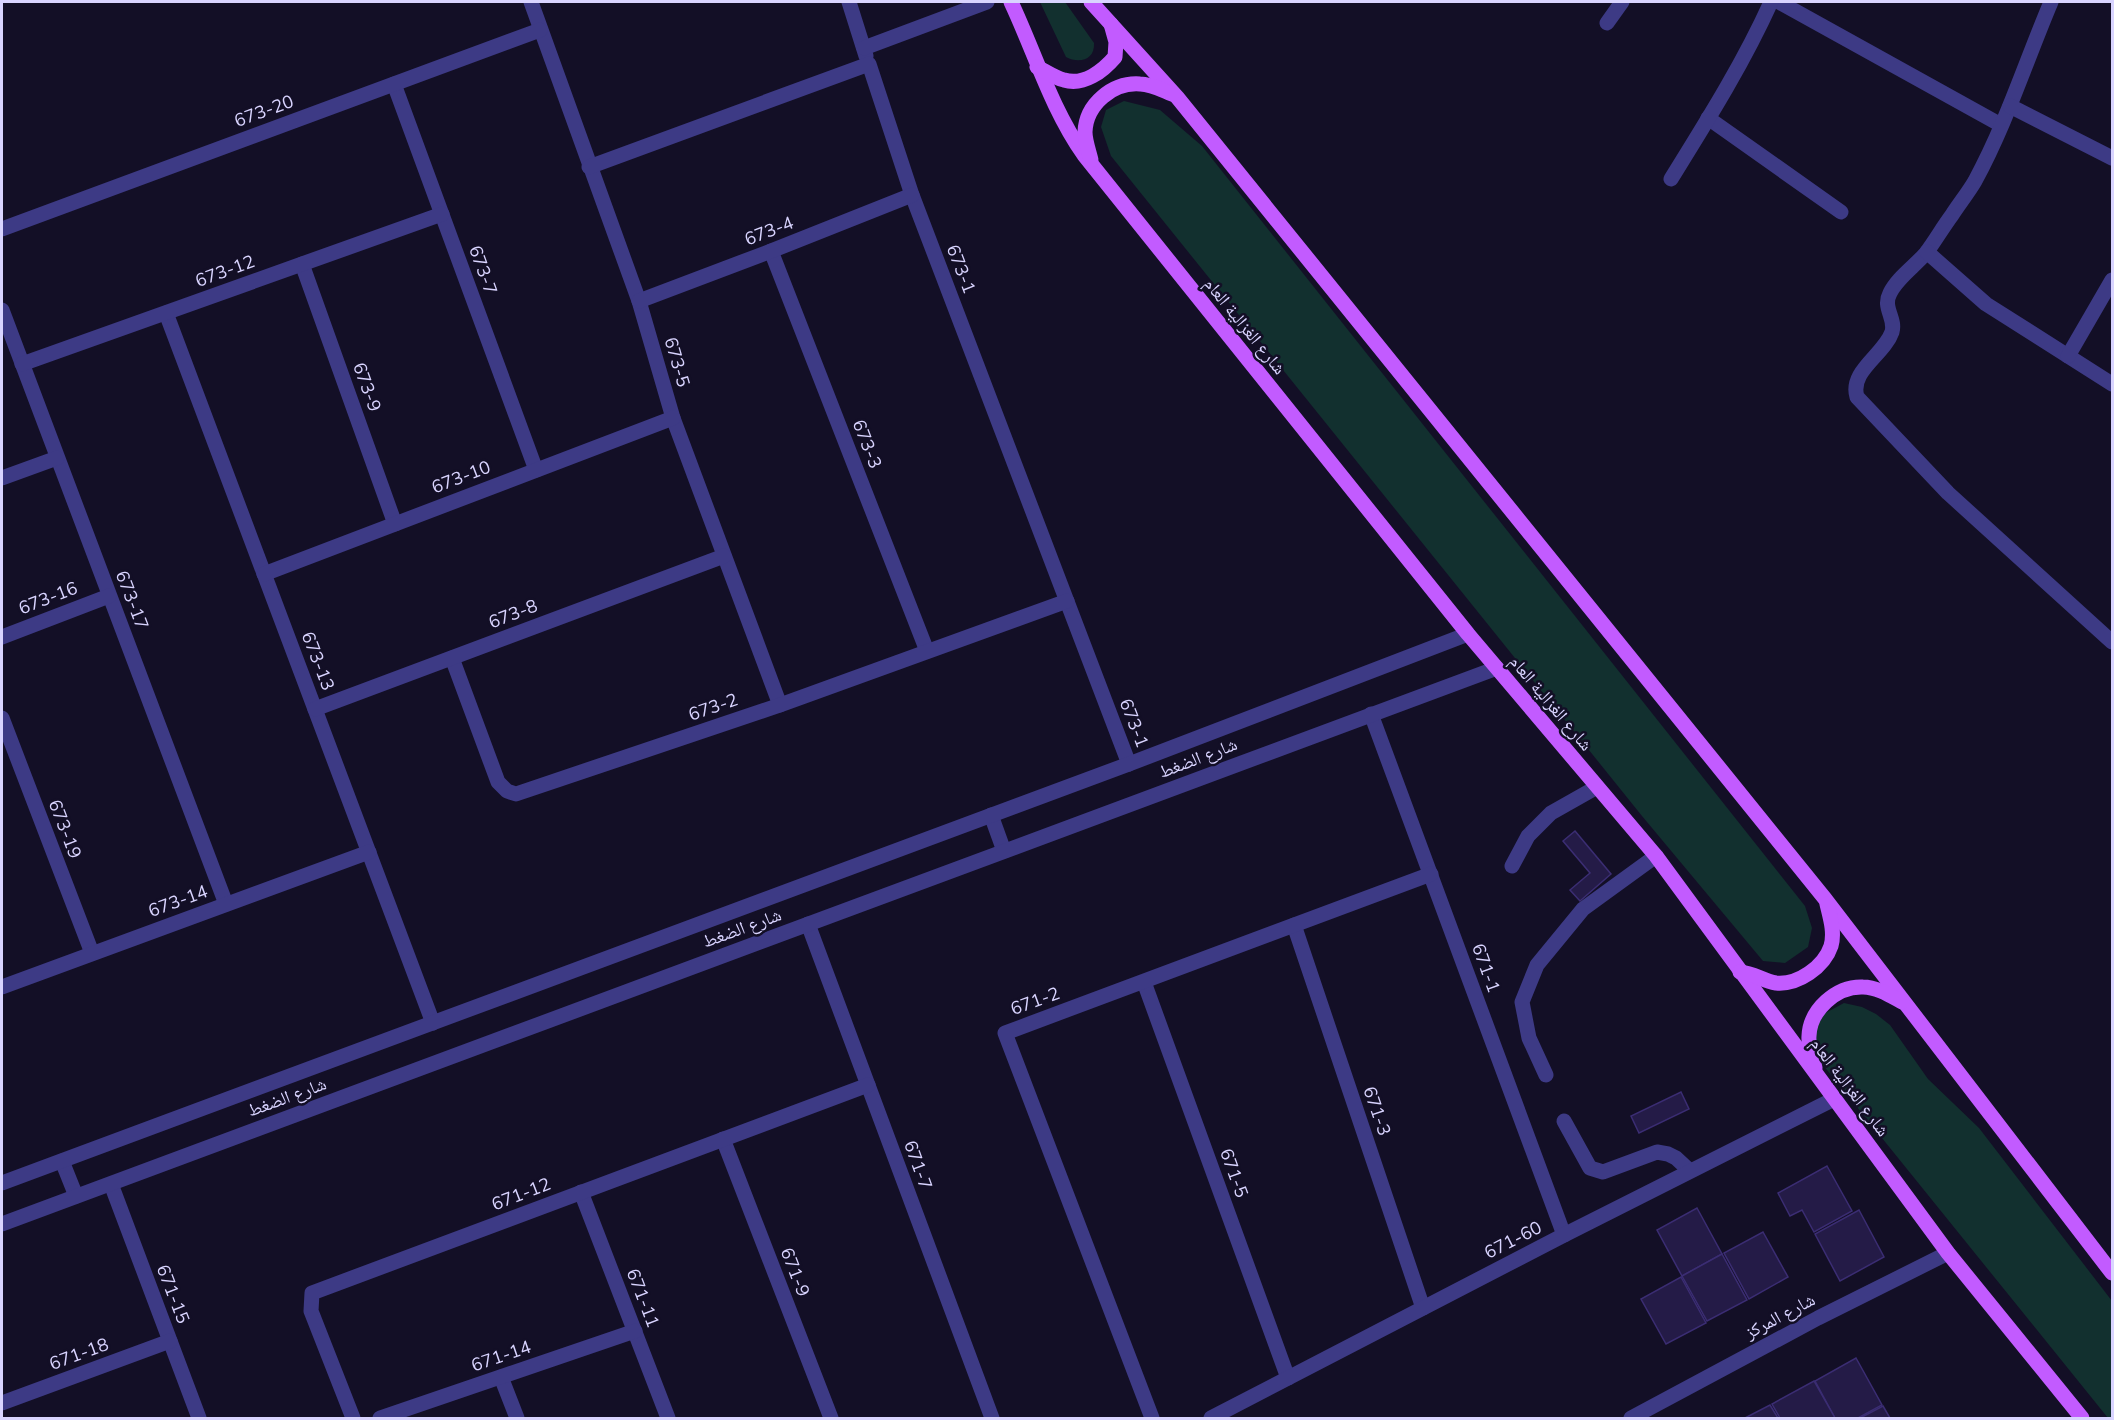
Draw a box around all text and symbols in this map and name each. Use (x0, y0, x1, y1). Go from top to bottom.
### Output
street label: 673-20 (231, 89, 297, 133)
street label: 673-4 (741, 211, 797, 251)
street label: 673-1 (941, 241, 981, 297)
street label: 673-7 (463, 242, 503, 298)
street label: 673-12 (192, 249, 258, 293)
street label: شارع الغزالية العام (1199, 273, 1291, 379)
street label: 673-5 (658, 334, 696, 390)
street label: 673-9 (347, 359, 387, 415)
street label: 673-3 (847, 416, 887, 472)
street label: 673-10 (428, 455, 494, 499)
street label: 673-17 (110, 567, 154, 633)
street label: 673-16 (15, 576, 81, 620)
street label: 673-8 (485, 594, 541, 634)
street label: 673-13 (296, 628, 340, 694)
street label: شارع الغزالية العام (1504, 650, 1598, 756)
street label: 673-2 (685, 687, 741, 727)
street label: 673-1 (1114, 695, 1154, 751)
street label: شارع الضغط (1155, 732, 1241, 784)
street label: 673-19 (43, 796, 87, 862)
street label: 673-14 (145, 879, 211, 923)
street label: شارع الضغط (699, 903, 785, 953)
street label: 671-1 (1466, 940, 1506, 996)
street label: 671-2 (1007, 981, 1063, 1021)
street label: شارع الغزالية العام (1805, 1033, 1895, 1141)
street label: شارع الضغط (244, 1072, 330, 1122)
street label: 671-3 (1357, 1083, 1397, 1139)
street label: 671-7 (898, 1137, 938, 1193)
street label: 671-5 (1214, 1145, 1254, 1201)
street label: 671-12 (488, 1172, 554, 1216)
street label: 671-60 (1480, 1215, 1546, 1265)
street label: 671-9 (775, 1244, 815, 1300)
street label: 671-15 (151, 1261, 195, 1327)
street label: 671-11 (621, 1265, 665, 1331)
street label: شارع المركز (1740, 1287, 1819, 1345)
street label: 671-18 (46, 1332, 112, 1376)
street label: 671-14 (468, 1335, 534, 1377)

